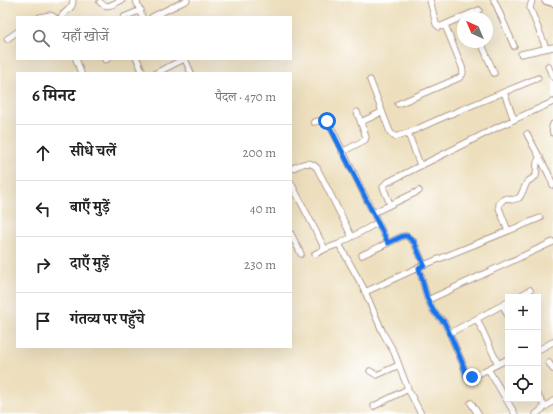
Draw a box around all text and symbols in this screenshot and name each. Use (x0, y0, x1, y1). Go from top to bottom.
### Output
north arrow (457, 12, 493, 48)
search box (16, 16, 292, 60)
text: यहाँ खोजें (62, 26, 109, 46)
icon: search (30, 27, 52, 49)
text: 6 मिनट (32, 84, 75, 107)
text: पैदल · 470 m (215, 88, 276, 105)
route start (318, 112, 336, 130)
text: सीधे चलें (70, 141, 116, 161)
icon: ahead (32, 142, 54, 164)
text: 200 m (243, 144, 276, 161)
text: बाएँ मुड़ें (70, 197, 110, 217)
icon: left (32, 198, 54, 220)
text: 40 m (250, 200, 276, 217)
text: दाएँ मुड़ें (70, 253, 109, 273)
icon: right (32, 254, 54, 276)
text: 230 m (244, 256, 276, 273)
map controls (505, 294, 541, 402)
button: + (505, 294, 541, 330)
text: गंतव्य पर पहुँचे (70, 309, 145, 329)
icon: arrive (32, 310, 54, 332)
button: − (505, 330, 541, 366)
button: locate (505, 366, 541, 402)
route end (463, 368, 481, 386)

